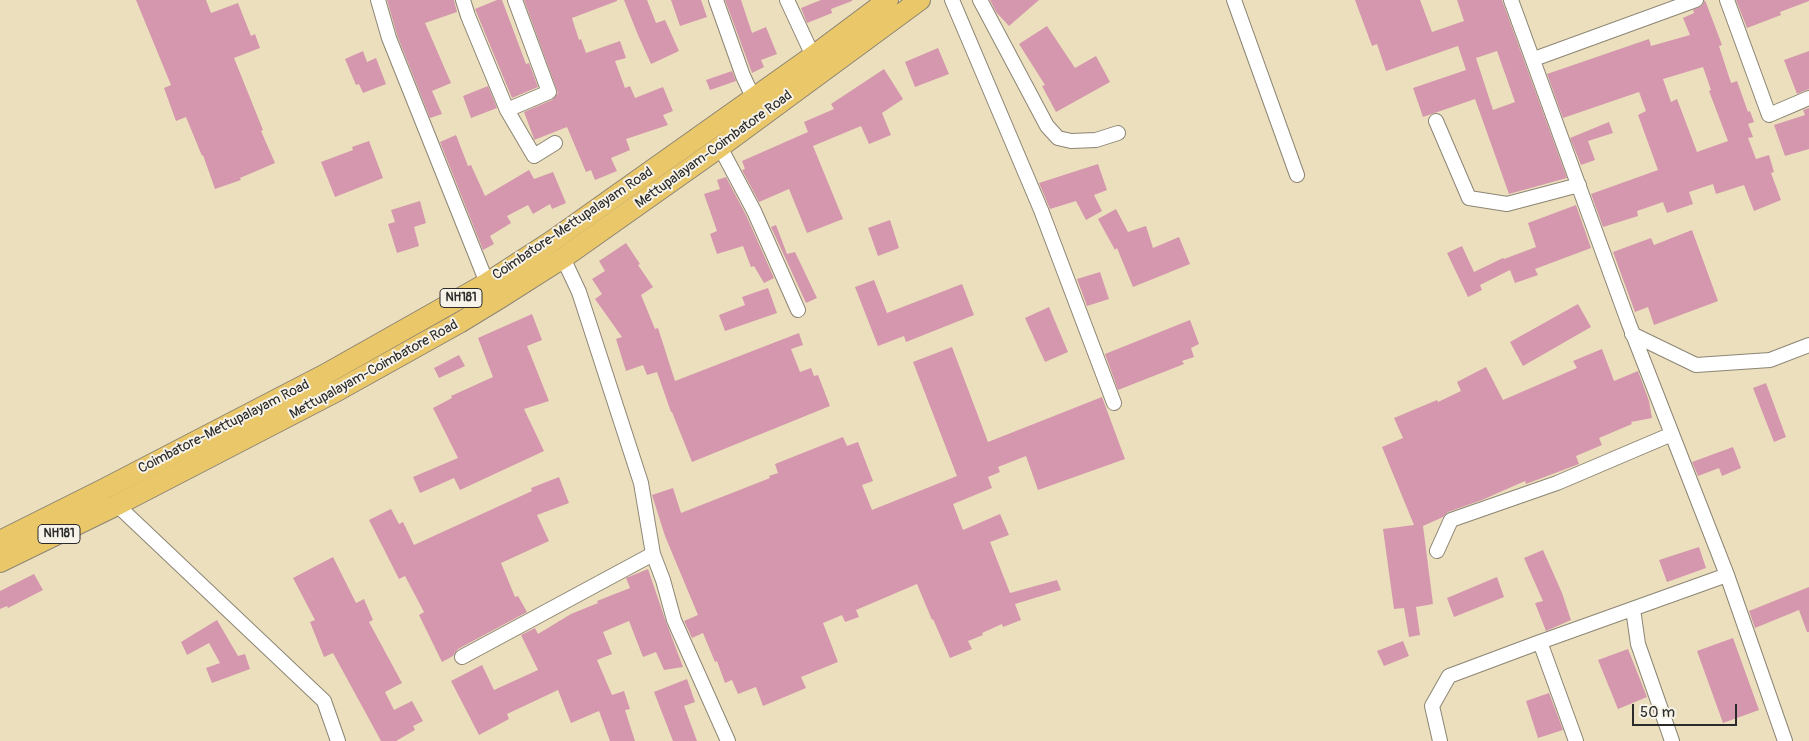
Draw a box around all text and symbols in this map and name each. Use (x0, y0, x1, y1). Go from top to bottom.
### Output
street label: Mettupalayam-Coimbatore Road (632, 87, 796, 213)
street label: Coimbatore-Mettupalayam Road (490, 164, 656, 284)
road number: NH181 (440, 288, 482, 308)
street label: Mettupalayam-Coimbatore Road (287, 317, 461, 423)
street label: Coimbatore-Mettupalayam Road (136, 376, 312, 478)
road number: NH181 (38, 524, 80, 544)
scale bar (1634, 694, 1739, 726)
text: 50 m (1640, 703, 1675, 722)

